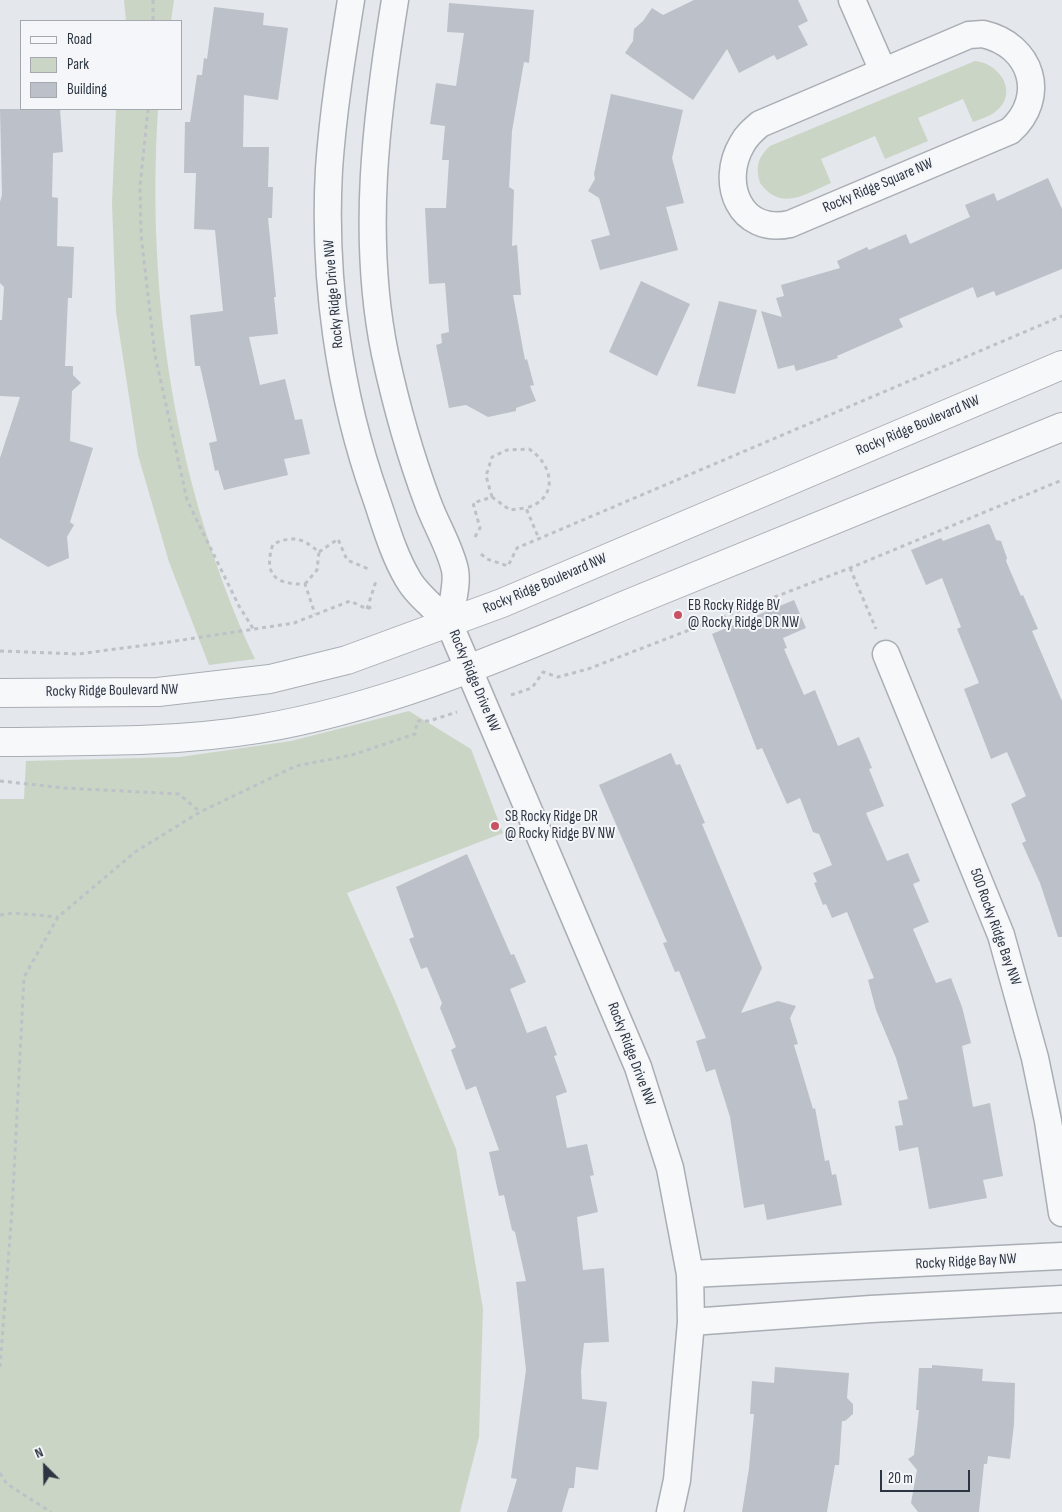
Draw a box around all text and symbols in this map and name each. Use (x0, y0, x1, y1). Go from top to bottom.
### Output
legend (20, 20, 182, 110)
text: Road (67, 30, 92, 49)
text: Park (67, 55, 89, 74)
text: Building (67, 80, 107, 99)
street label: Rocky Ridge Square NW (820, 155, 936, 217)
street label: Rocky Ridge Drive NW (320, 239, 348, 349)
street label: Rocky Ridge Boulevard NW (853, 392, 983, 460)
street label: Rocky Ridge Boulevard NW (480, 550, 610, 618)
place label: EB Rocky Ridge BV @ Rocky Ridge DR NW (688, 597, 799, 632)
marker: EB Rocky Ridge BV @ Rocky Ridge DR NW (672, 609, 684, 621)
street label: Rocky Ridge Drive NW (444, 627, 504, 735)
street label: Rocky Ridge Boulevard NW (46, 681, 178, 701)
place label: SB Rocky Ridge DR @ Rocky Ridge BV NW (505, 808, 615, 843)
marker: SB Rocky Ridge DR @ Rocky Ridge BV NW (489, 820, 501, 832)
street label: 500 Rocky Ridge Bay NW (966, 866, 1024, 988)
street label: Rocky Ridge Drive NW (603, 1000, 659, 1108)
street label: Rocky Ridge Bay NW (915, 1250, 1017, 1274)
north arrow (20, 1442, 70, 1492)
text: N (32, 1443, 46, 1462)
scale bar (882, 1460, 972, 1492)
text: 20 m (888, 1469, 913, 1488)

